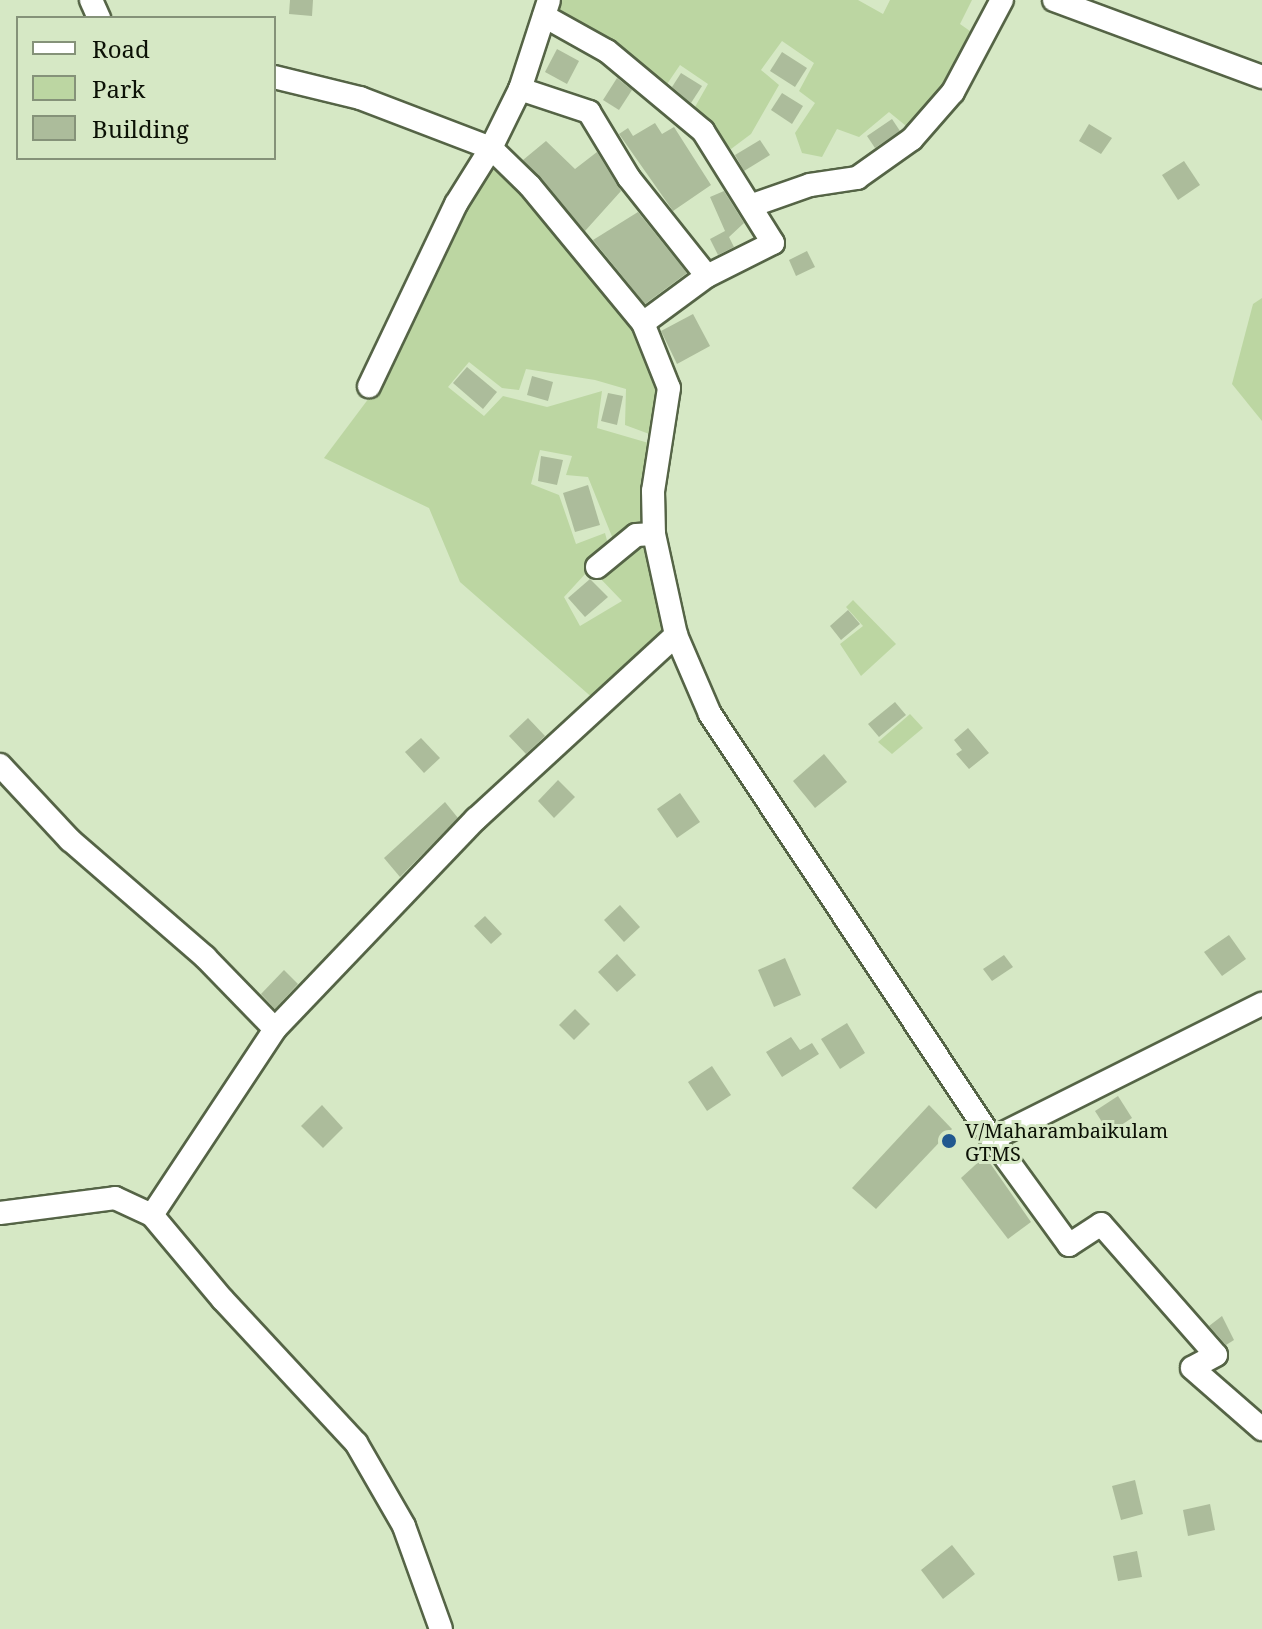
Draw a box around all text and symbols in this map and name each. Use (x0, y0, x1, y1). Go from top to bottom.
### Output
legend (16, 16, 276, 160)
text: Road (92, 32, 150, 65)
text: Park (92, 72, 145, 105)
text: Building (92, 112, 189, 145)
place label: V/Maharambaikulam GTMS (965, 1118, 1168, 1165)
marker: V/Maharambaikulam GTMS (940, 1132, 958, 1150)

